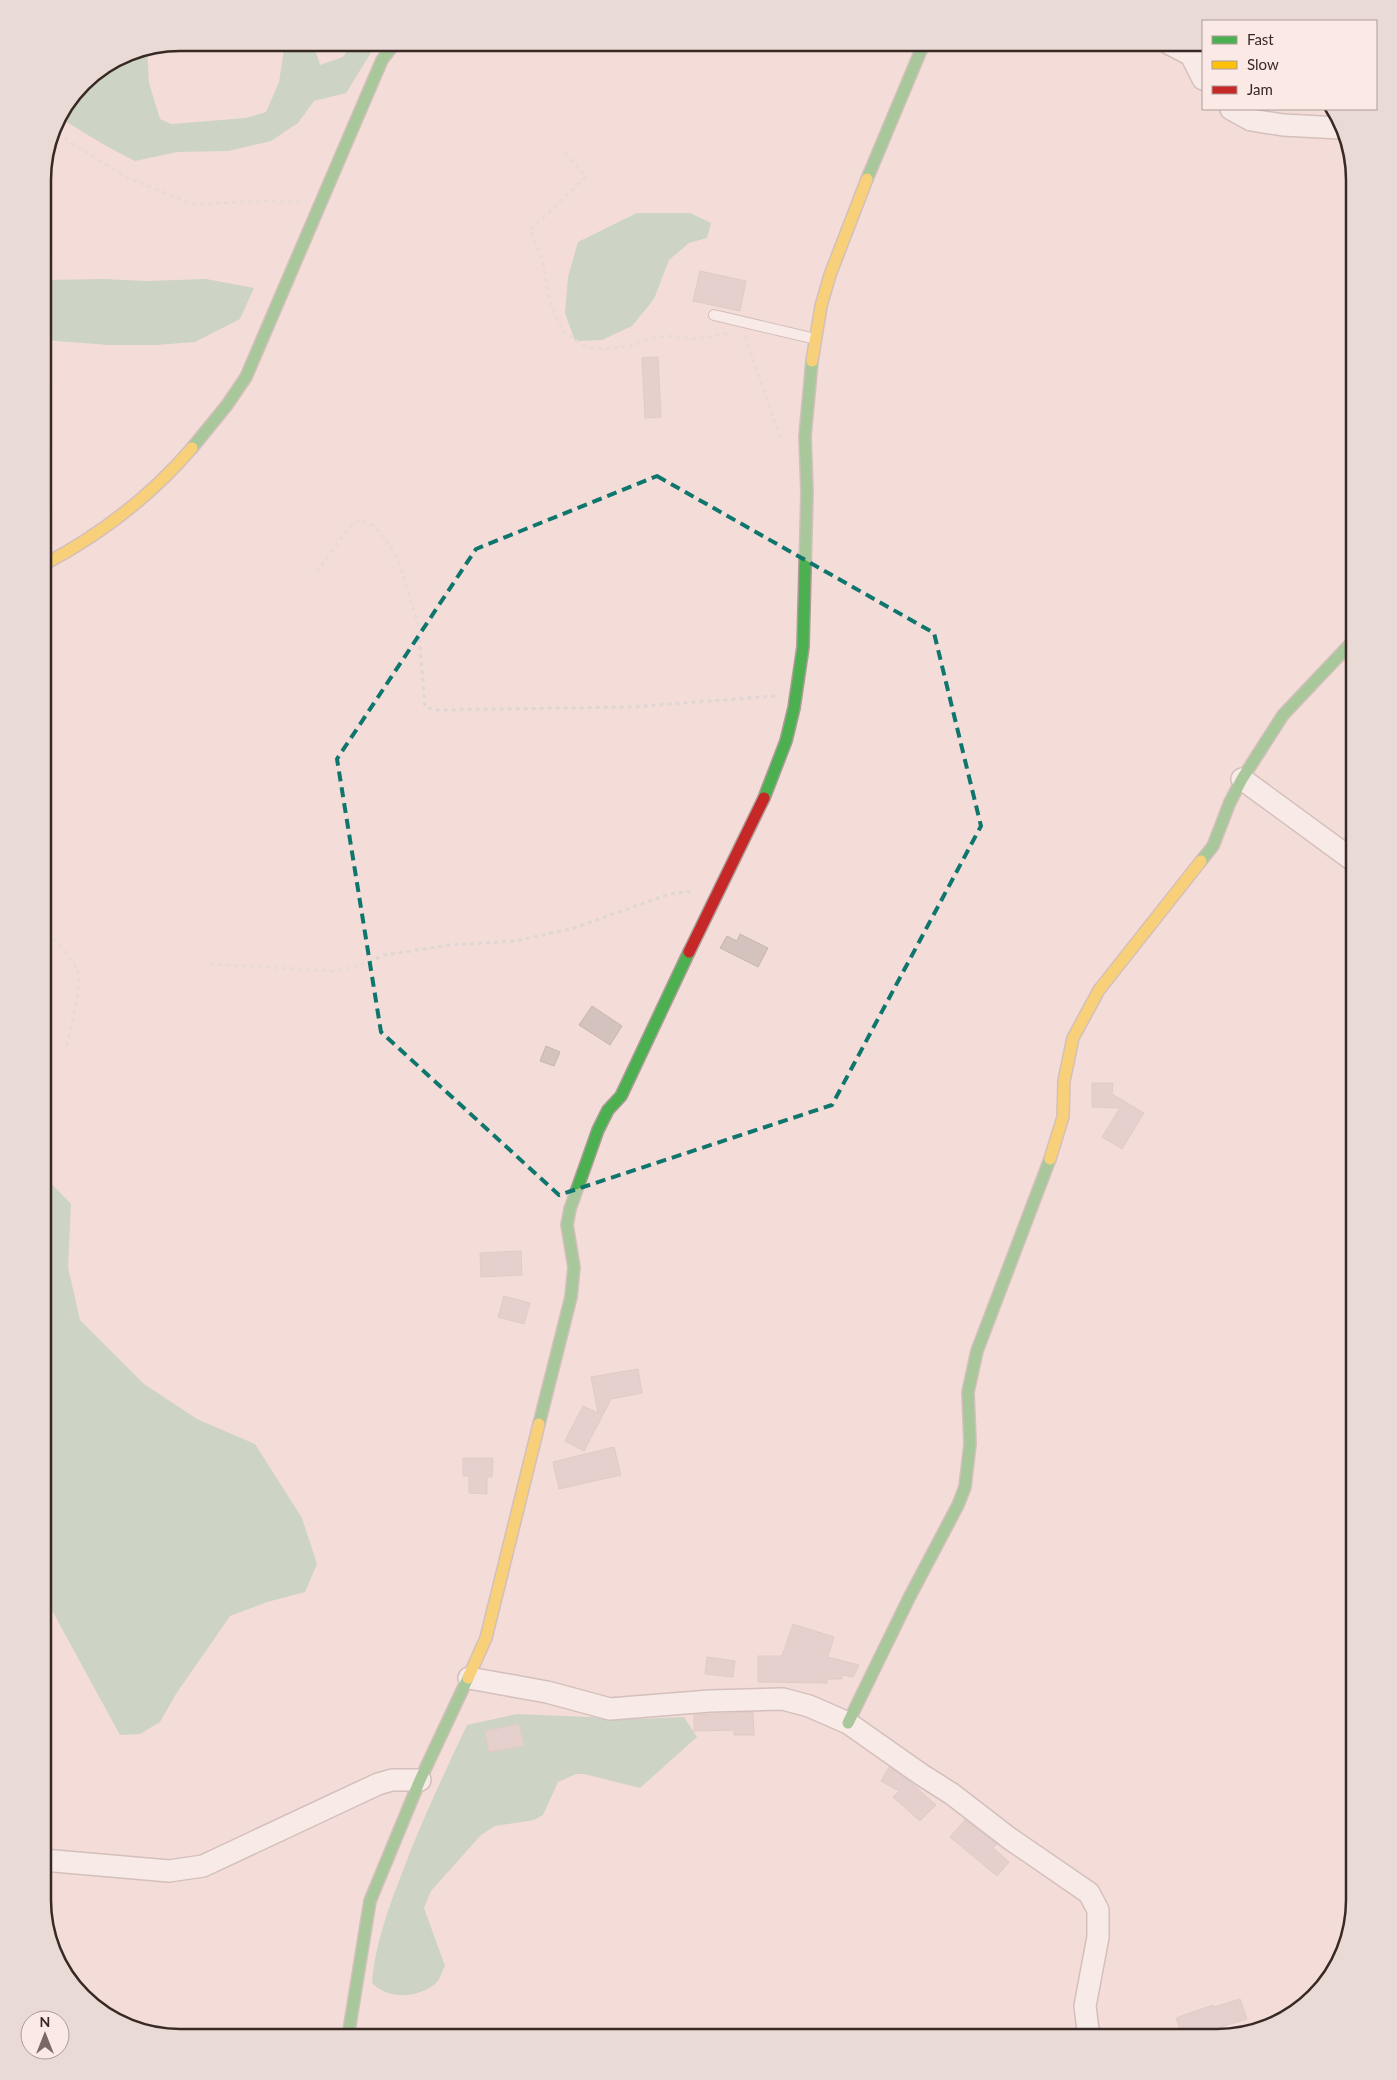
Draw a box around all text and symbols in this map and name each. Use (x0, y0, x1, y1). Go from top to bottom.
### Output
legend (1202, 20, 1377, 110)
text: Fast (1247, 30, 1274, 48)
text: Slow (1247, 55, 1279, 73)
text: Jam (1247, 80, 1273, 98)
north arrow (20, 2010, 70, 2060)
text: N (40, 2013, 50, 2030)

